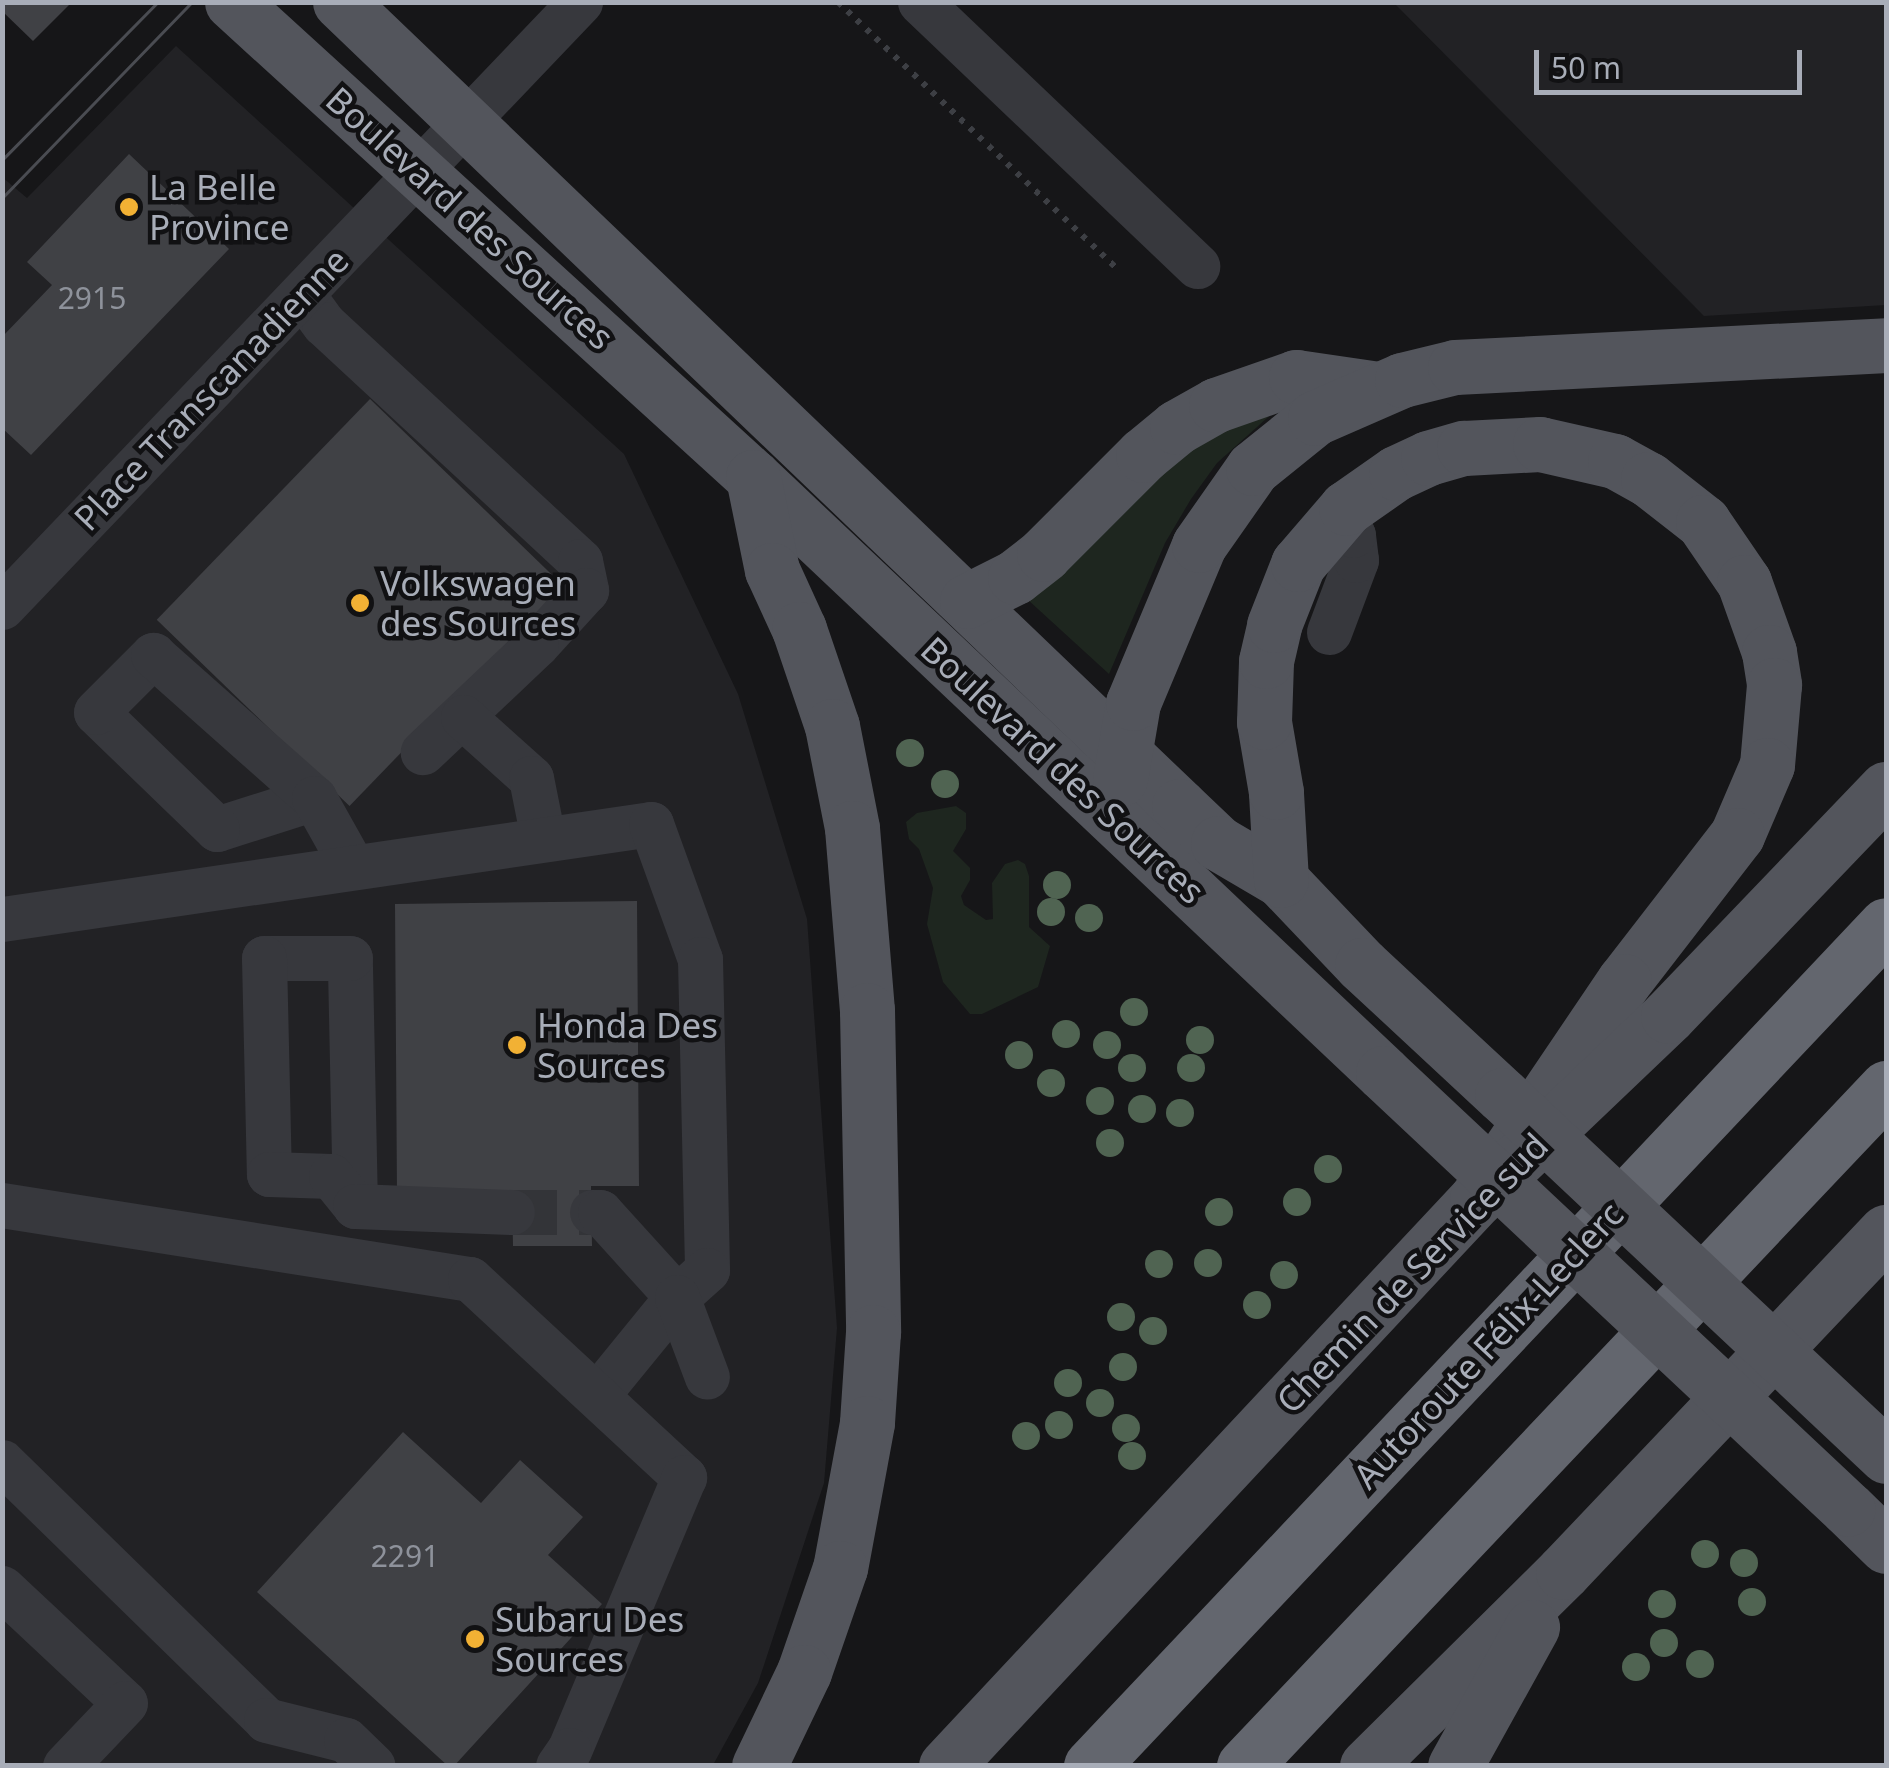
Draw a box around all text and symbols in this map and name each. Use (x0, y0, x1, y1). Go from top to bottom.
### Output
scale bar (1539, 30, 1806, 92)
text: 50 m (1551, 47, 1621, 88)
street label: Boulevard des Sources (318, 78, 622, 358)
place label: La Belle Province (149, 166, 289, 248)
marker: La Belle Province (118, 196, 140, 218)
street label: Place Transcanadienne (65, 239, 357, 539)
house number: 2915 (58, 280, 126, 316)
place label: Volkswagen des Sources (380, 562, 576, 644)
marker: Volkswagen des Sources (349, 592, 371, 614)
street label: Boulevard des Sources (913, 628, 1213, 912)
place label: Honda Des Sources (537, 1004, 718, 1086)
marker: Honda Des Sources (506, 1034, 528, 1056)
street label: Chemin de Service sud (1268, 1125, 1556, 1421)
street label: Autoroute Félix-Leclerc (1344, 1193, 1632, 1497)
house number: 2291 (371, 1538, 439, 1574)
place label: Subaru Des Sources (495, 1598, 684, 1680)
marker: Subaru Des Sources (464, 1628, 486, 1650)

